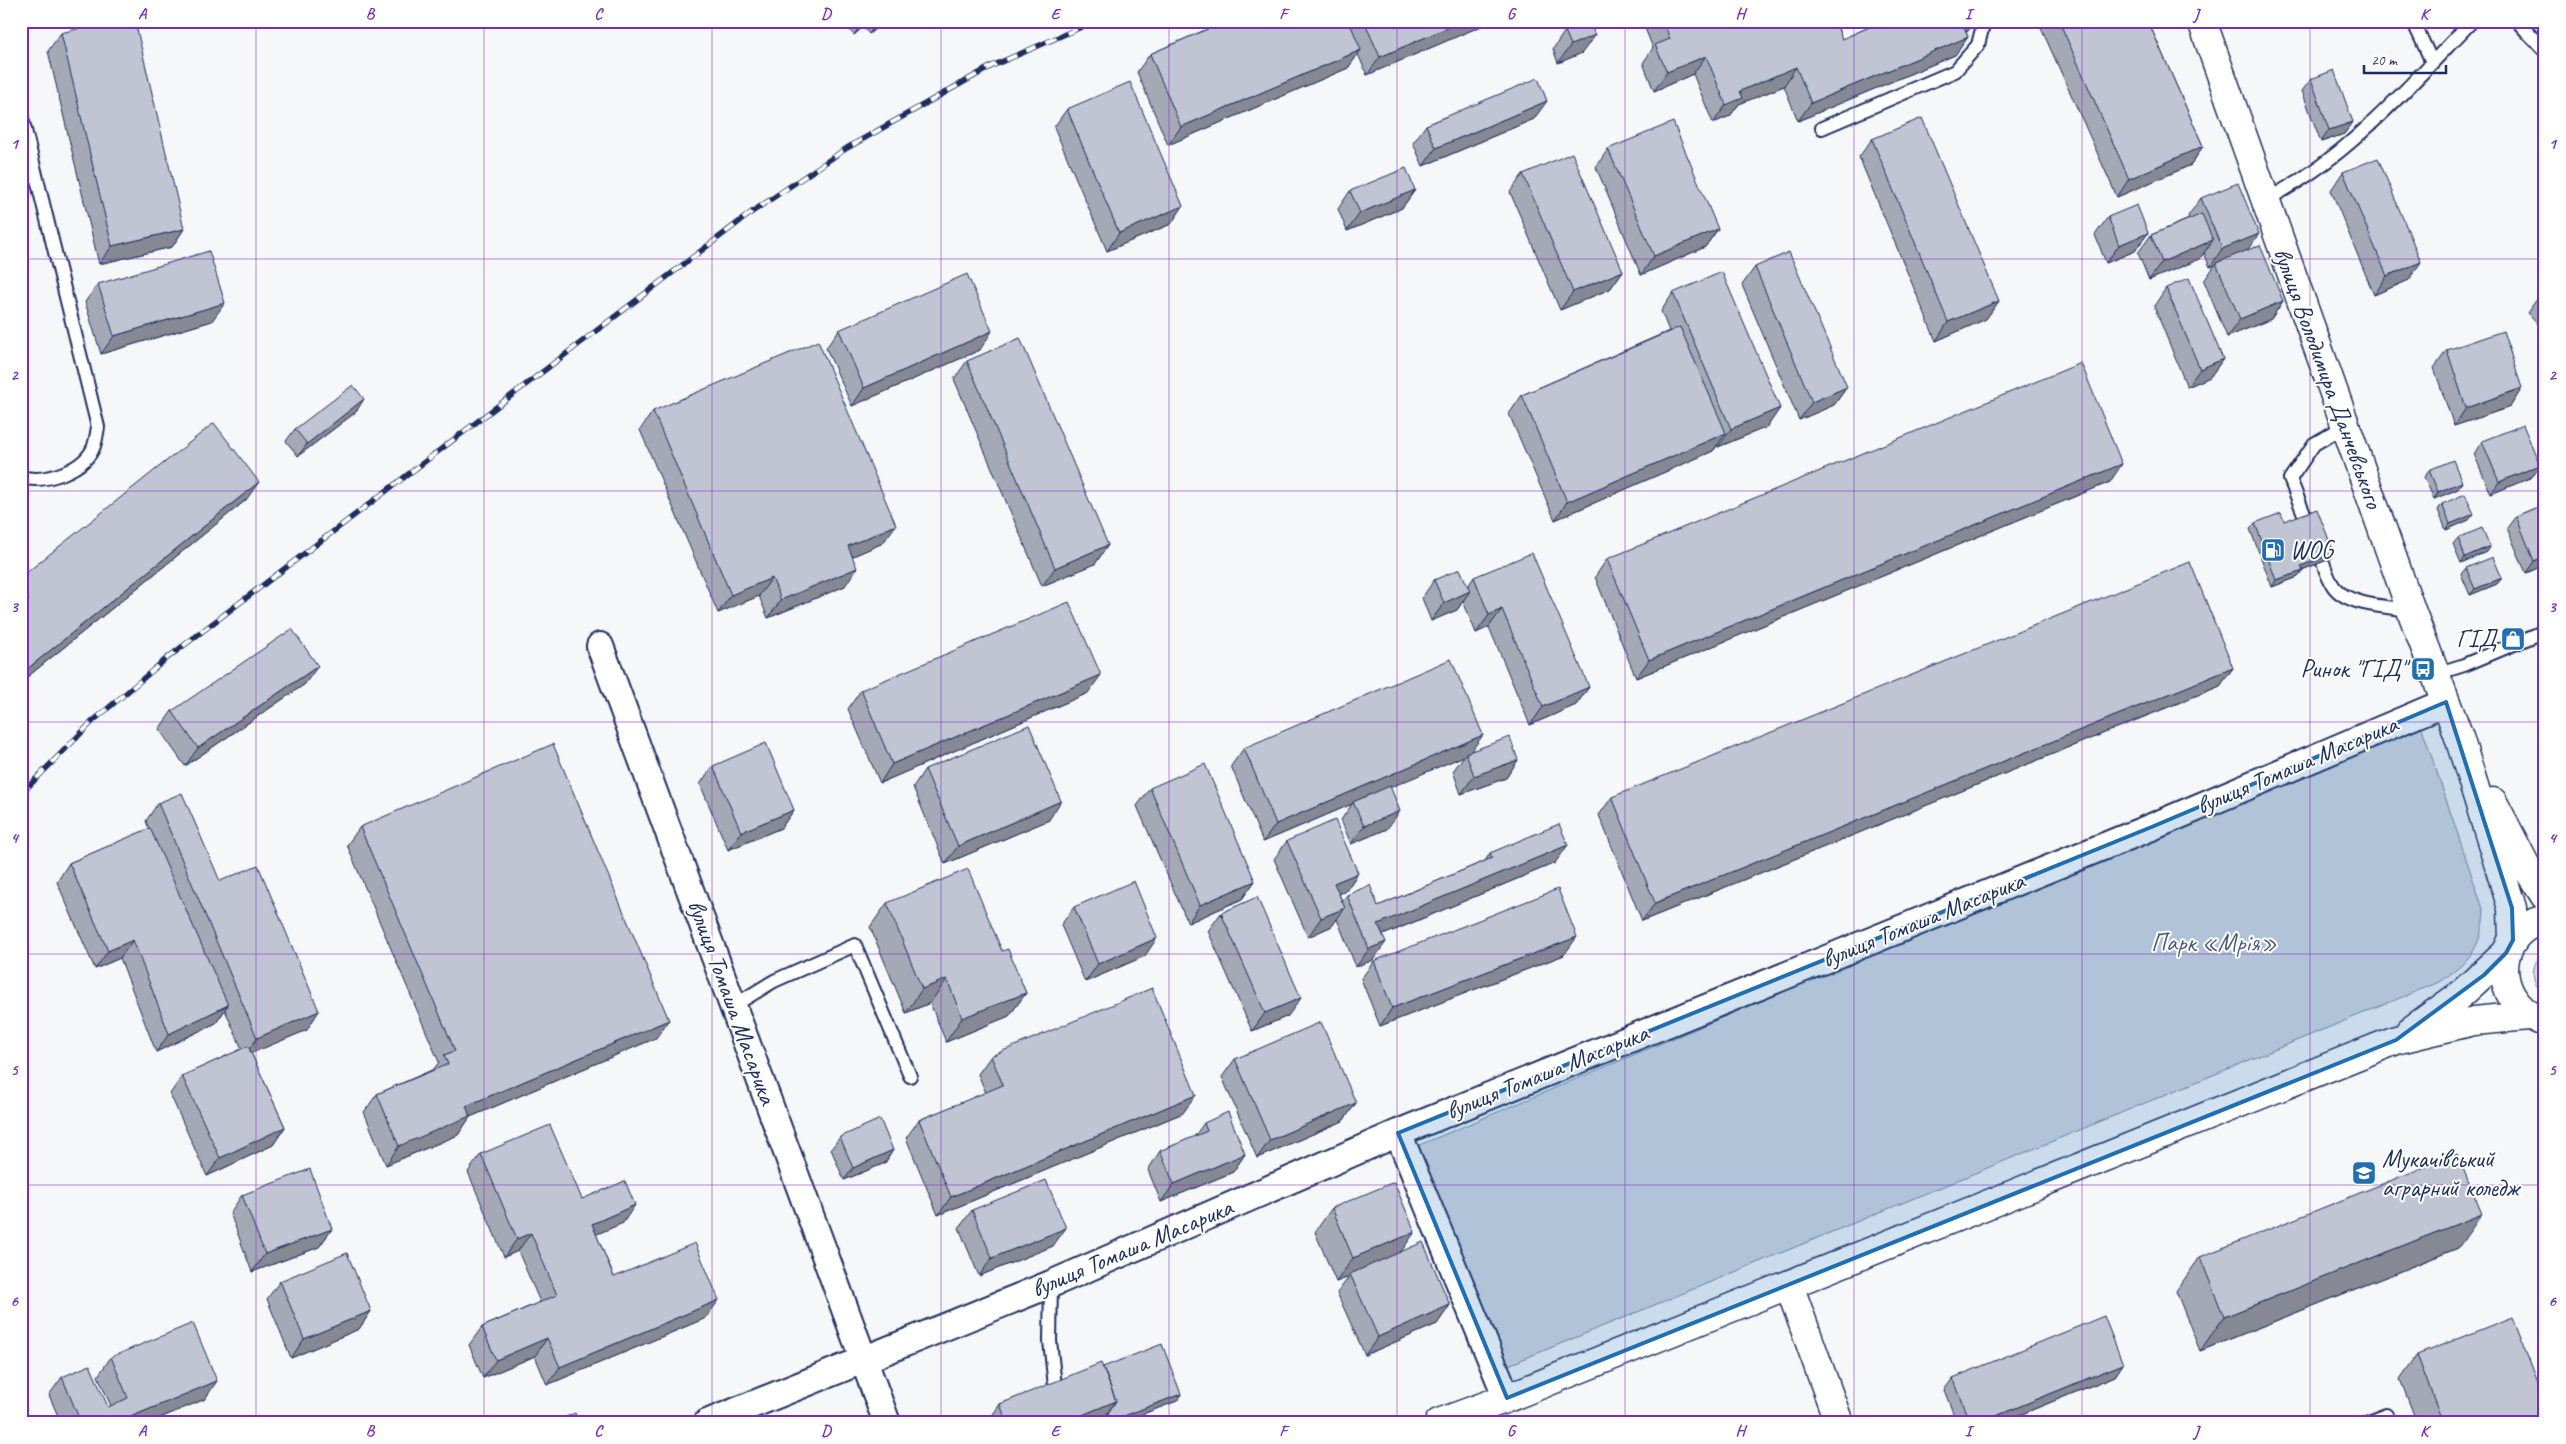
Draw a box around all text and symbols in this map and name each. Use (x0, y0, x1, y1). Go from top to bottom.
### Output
text: A (138, 4, 148, 24)
text: B (366, 4, 376, 24)
text: C (594, 4, 604, 24)
text: D (821, 4, 832, 24)
text: E (1051, 4, 1062, 24)
text: F (1279, 4, 1290, 24)
text: G (1507, 4, 1517, 24)
text: H (1735, 4, 1747, 24)
text: I (1965, 4, 1975, 24)
text: J (2192, 4, 2201, 24)
text: K (2420, 4, 2432, 24)
scale bar (2364, 42, 2446, 74)
text: 20 m (2371, 51, 2398, 70)
text: 1 (10, 134, 19, 154)
text: 1 (2548, 134, 2557, 154)
street label: вулиця Володимира Данчевського (2266, 243, 2390, 514)
text: 2 (10, 365, 19, 385)
text: 2 (2548, 365, 2557, 385)
place label: WOG (2290, 534, 2335, 566)
fuel station icon: WOG (2260, 537, 2286, 563)
text: 3 (10, 597, 19, 617)
text: 3 (2548, 597, 2557, 617)
place label: ГІД (2456, 623, 2498, 655)
shop icon: ГІД (2500, 626, 2526, 652)
place label: Ринок "ГІД" (2300, 653, 2411, 685)
bus stop icon: Ринок "ГІД" (2410, 656, 2436, 682)
street label: вулиця Томаша Масарика (2191, 707, 2404, 822)
text: 4 (10, 828, 19, 848)
text: 4 (2548, 828, 2557, 848)
street label: вулиця Томаша Масарика (1817, 864, 2031, 975)
street label: вулиця Томаша Масарика (680, 895, 785, 1111)
park label: Парк «Мрія» (2151, 927, 2277, 959)
street label: вулиця Томаша Масарика (1441, 1016, 1655, 1127)
text: 5 (11, 1060, 20, 1080)
text: 5 (2549, 1060, 2558, 1080)
place label: Мукачівський аграрний коледж (2382, 1143, 2522, 1204)
school or university icon: Мукачівський аграрний коледж (2351, 1160, 2377, 1186)
street label: вулиця Томаша Масарика (1026, 1190, 1239, 1305)
text: 6 (10, 1291, 19, 1311)
text: 6 (2548, 1291, 2557, 1311)
text: A (138, 1421, 148, 1441)
text: B (366, 1421, 376, 1441)
text: C (594, 1421, 604, 1441)
text: D (821, 1421, 832, 1441)
text: E (1051, 1421, 1062, 1441)
text: F (1279, 1421, 1290, 1441)
text: G (1507, 1421, 1517, 1441)
text: H (1735, 1421, 1747, 1441)
text: I (1965, 1421, 1975, 1441)
text: J (2192, 1421, 2201, 1441)
text: K (2420, 1421, 2432, 1441)

